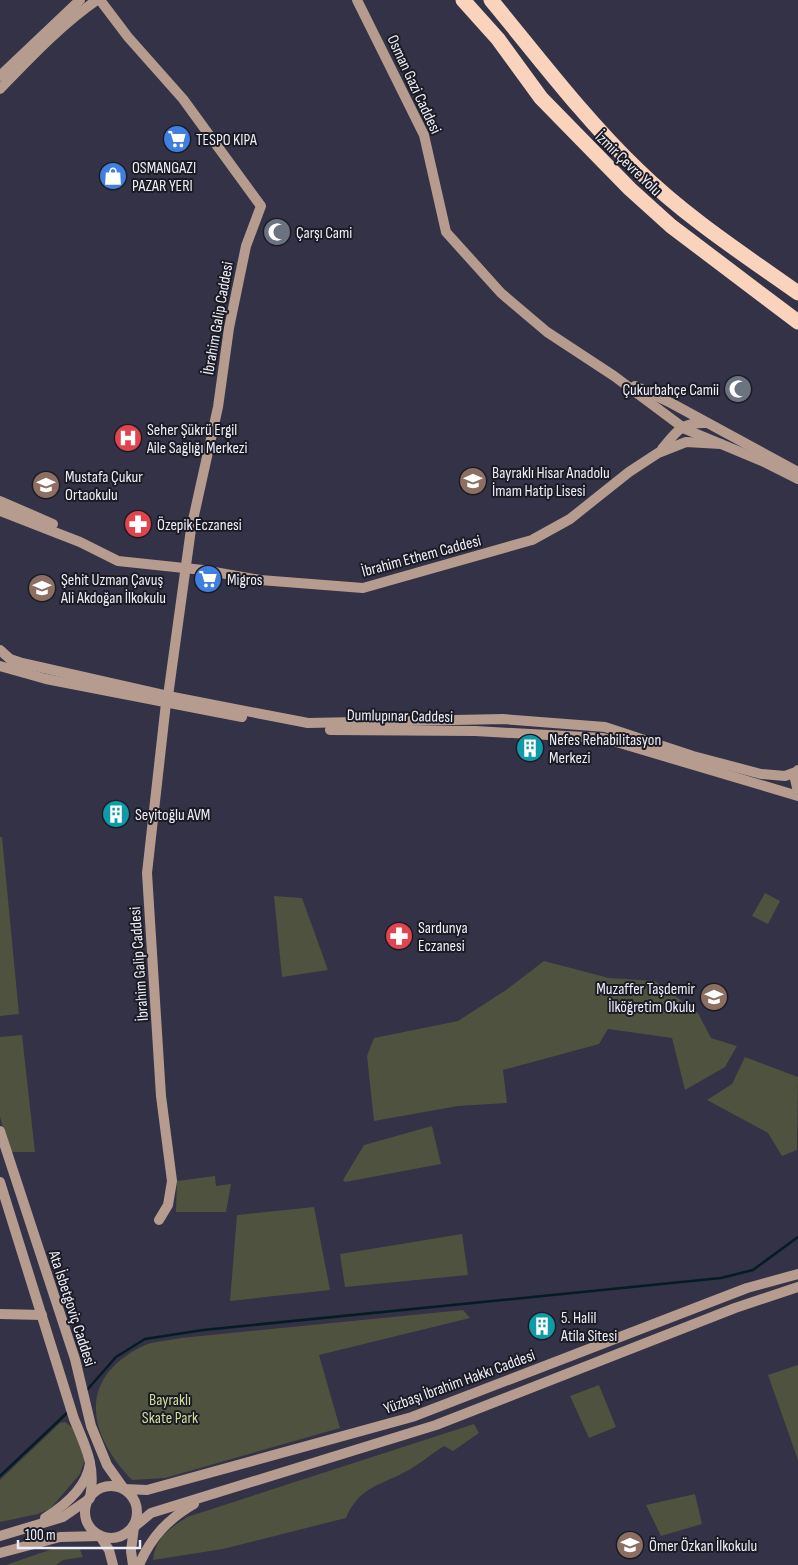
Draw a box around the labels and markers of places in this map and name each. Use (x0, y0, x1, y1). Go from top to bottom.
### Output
supermarket icon: TESPO KIPA (162, 124, 192, 154)
place label: TESPO KIPA (196, 131, 257, 150)
place label: OSMANGAZI PAZAR YERI (132, 159, 196, 196)
shop icon: OSMANGAZI PAZAR YERI (98, 161, 128, 191)
mosque icon: Çarşı Cami (262, 217, 292, 247)
place label: Çarşı Cami (296, 224, 352, 243)
mosque icon: Çukurbahçe Camii (723, 374, 753, 404)
place label: Çukurbahçe Camii (622, 381, 719, 400)
place label: Seher Şükrü Ergil Aile Sağlığı Merkezi (146, 421, 248, 458)
hospital icon: Seher Şükrü Ergil Aile Sağlığı Merkezi (113, 423, 143, 453)
place label: Bayraklı Hisar Anadolu İmam Hatip Lisesi (492, 464, 610, 501)
school or university icon: Bayraklı Hisar Anadolu İmam Hatip Lisesi (458, 466, 488, 496)
place label: Mustafa Çukur Ortaokulu (65, 468, 143, 505)
school or university icon: Mustafa Çukur Ortaokulu (31, 470, 61, 500)
pharmacy icon: Özepik Eczanesi (123, 509, 153, 539)
place label: Özepik Eczanesi (157, 516, 242, 535)
supermarket icon: Migros (193, 564, 223, 594)
place label: Şehit Uzman Çavuş Ali Akdoğan İlkokulu (60, 571, 166, 608)
place label: Migros (227, 571, 263, 590)
school or university icon: Şehit Uzman Çavuş Ali Akdoğan İlkokulu (27, 573, 57, 603)
place label: Nefes Rehabilitasyon Merkezi (549, 731, 661, 768)
building icon: Nefes Rehabilitasyon Merkezi (515, 733, 545, 763)
building icon: Seyitoğlu AVM (101, 799, 131, 829)
place label: Seyitoğlu AVM (135, 806, 210, 825)
place label: Sardunya Eczanesi (418, 919, 468, 956)
pharmacy icon: Sardunya Eczanesi (384, 921, 414, 951)
place label: Muzaffer Taşdemir İlköğretim Okulu (596, 980, 695, 1017)
school or university icon: Muzaffer Taşdemir İlköğretim Okulu (699, 982, 729, 1012)
place label: 5. Halil Atila Sitesi (560, 1309, 617, 1346)
building icon: 5. Halil Atila Sitesi (527, 1311, 557, 1341)
school or university icon: Ömer Özkan İlkokulu (615, 1530, 645, 1560)
place label: Ömer Özkan İlkokulu (649, 1537, 757, 1556)

